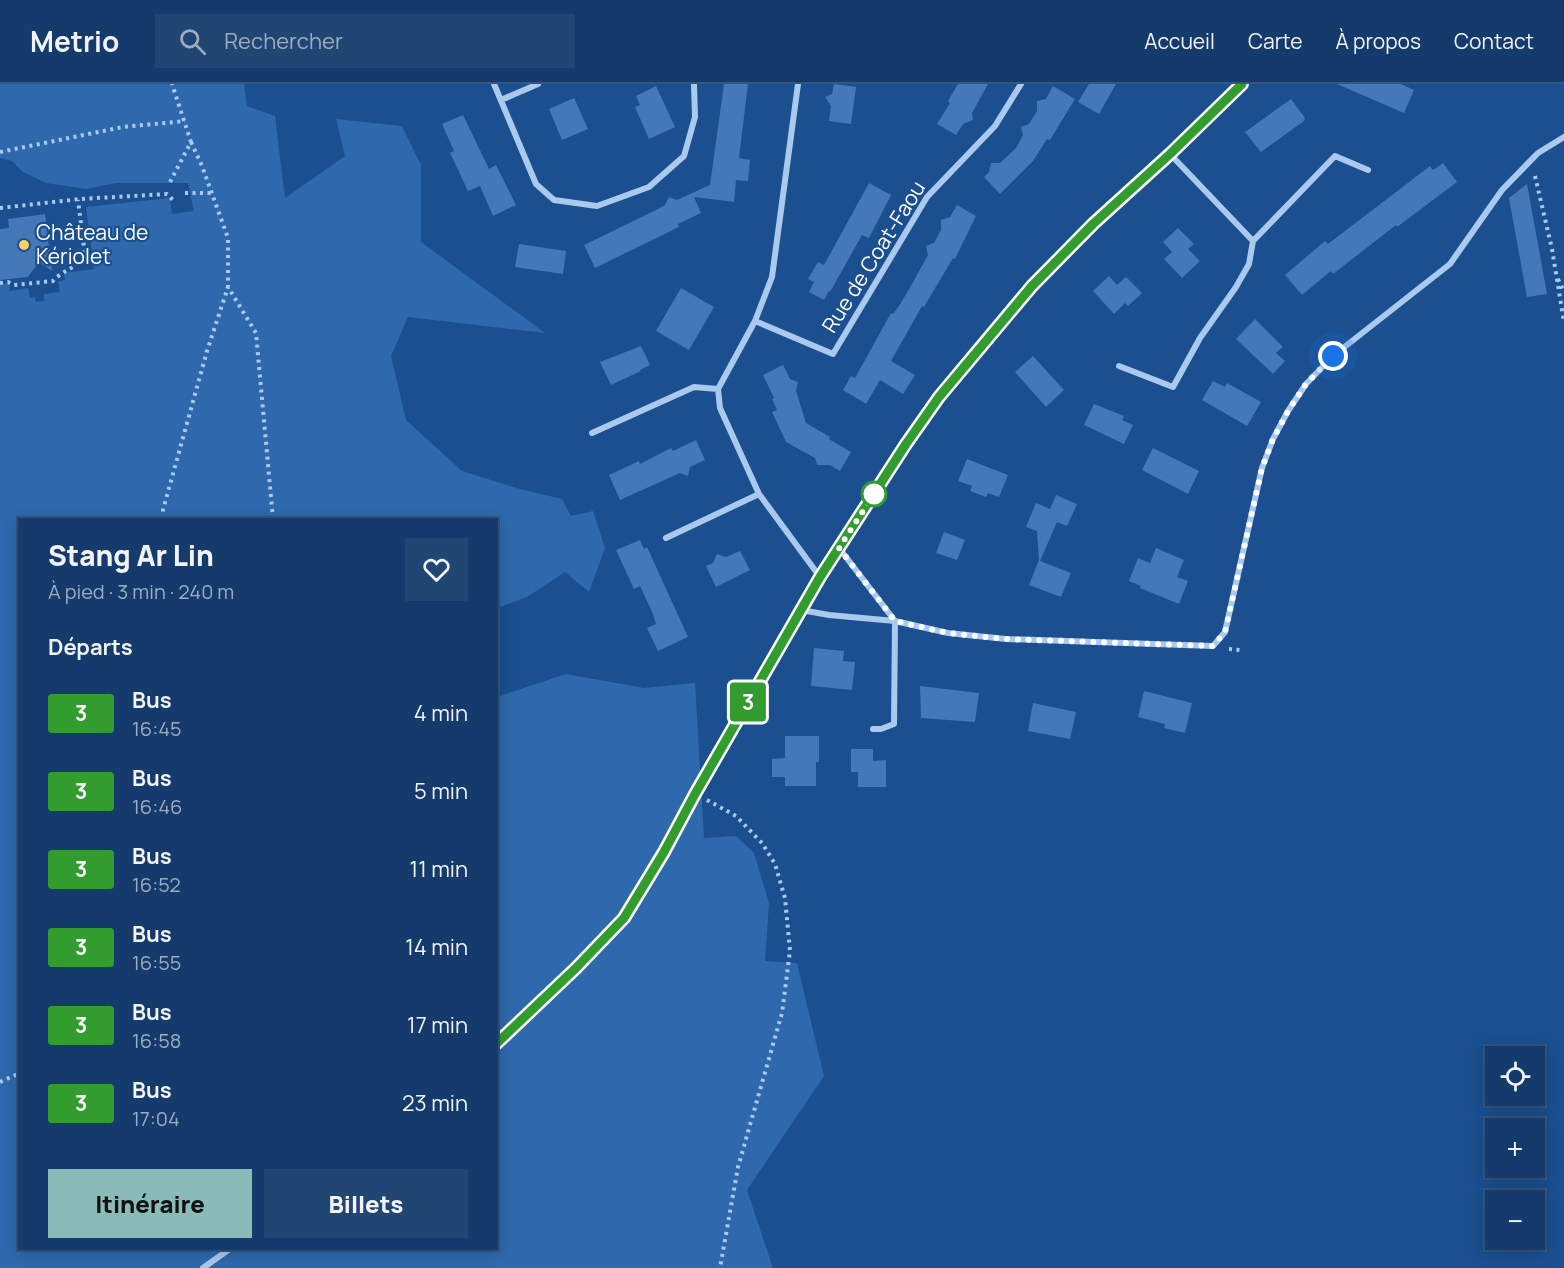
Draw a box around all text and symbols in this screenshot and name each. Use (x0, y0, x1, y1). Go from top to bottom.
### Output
search box (155, 14, 575, 68)
text: Metrio (30, 22, 119, 60)
icon: search (176, 25, 209, 58)
text: Rechercher (224, 26, 343, 56)
text: Accueil (1144, 27, 1215, 55)
text: Carte (1248, 27, 1302, 55)
text: À propos (1335, 27, 1421, 55)
text: Contact (1454, 27, 1534, 55)
street label: Rue de Coat-Faou (815, 175, 931, 338)
place label: Château de Kériolet (36, 218, 148, 270)
marker: Château de Kériolet (17, 238, 31, 252)
your location (1318, 341, 1348, 371)
unlabelled marker (861, 481, 887, 507)
text: Stang Ar Lin (48, 536, 214, 574)
button: heart (405, 538, 468, 601)
text: À pied · 3 min · 240 m (48, 578, 234, 605)
text: Départs (48, 632, 133, 662)
line badge: 3 (728, 682, 768, 722)
text: Bus (132, 685, 172, 715)
text: 3 (742, 688, 754, 716)
text: 4 min (414, 698, 468, 728)
text: 3 (75, 699, 87, 727)
text: 16:45 (132, 715, 182, 742)
text: Bus (132, 763, 172, 793)
text: 5 min (414, 776, 468, 806)
text: 3 (75, 777, 87, 805)
text: 16:46 (132, 793, 182, 820)
text: Bus (132, 841, 172, 871)
text: 11 min (410, 854, 468, 884)
text: 3 (75, 855, 87, 883)
text: 16:52 (132, 871, 181, 898)
text: Bus (132, 919, 172, 949)
text: 14 min (405, 932, 468, 962)
text: 3 (75, 933, 87, 961)
text: 16:55 (132, 949, 181, 976)
text: Bus (132, 997, 172, 1027)
text: 17 min (407, 1010, 468, 1040)
text: 3 (75, 1011, 87, 1039)
text: 16:58 (132, 1027, 181, 1054)
map controls (1485, 1046, 1545, 1250)
button: locate (1485, 1046, 1545, 1106)
text: Bus (132, 1075, 172, 1105)
text: 23 min (402, 1088, 468, 1118)
text: 3 (75, 1089, 87, 1117)
text: 17:04 (132, 1105, 180, 1132)
button: + (1485, 1118, 1545, 1178)
button: Itinéraire (48, 1169, 252, 1238)
button: Billets (264, 1169, 468, 1238)
button: − (1485, 1190, 1545, 1250)

